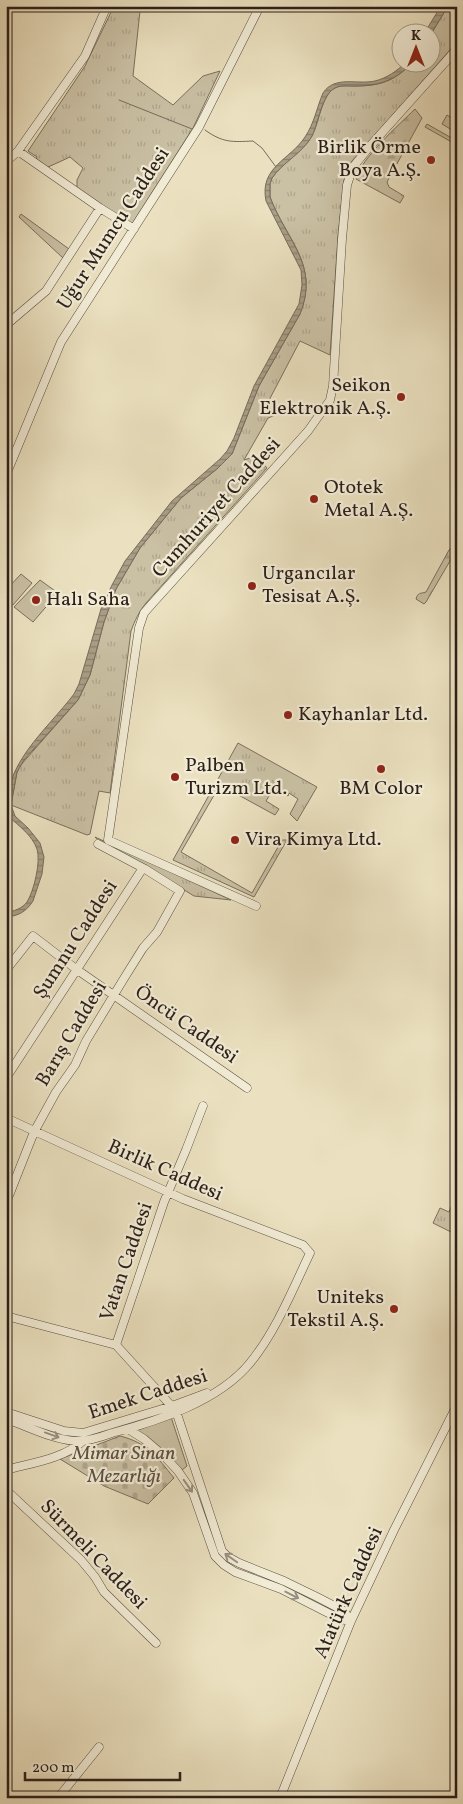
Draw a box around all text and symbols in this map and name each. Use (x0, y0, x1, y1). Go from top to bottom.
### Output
north arrow (390, 22, 440, 72)
text: K (411, 27, 421, 46)
place label: Birlik Örme Boya A.Ş. (317, 134, 421, 185)
street label: Uğur Mumcu Caddesi (51, 142, 177, 316)
marker: Birlik Örme Boya A.Ş. (425, 154, 437, 166)
place label: Seikon Elektronik A.Ş. (259, 372, 391, 423)
marker: Seikon Elektronik A.Ş. (395, 391, 407, 403)
street label: Cumhuriyet Caddesi (146, 432, 288, 584)
place label: Ototek Metal A.Ş. (324, 474, 413, 525)
marker: Ototek Metal A.Ş. (308, 493, 320, 505)
place label: Urgancılar Tesisat A.Ş. (262, 560, 360, 611)
marker: Urgancılar Tesisat A.Ş. (246, 580, 258, 592)
place label: Halı Saha (46, 586, 130, 614)
marker: Halı Saha (30, 594, 42, 606)
place label: Kayhanlar Ltd. (298, 701, 428, 729)
marker: Kayhanlar Ltd. (282, 709, 294, 721)
place label: Palben Turizm Ltd. (185, 752, 287, 803)
marker: BM Color (375, 763, 387, 775)
marker: Palben Turizm Ltd. (169, 771, 181, 783)
place label: BM Color (339, 775, 423, 803)
place label: Vira Kimya Ltd. (245, 826, 381, 854)
marker: Vira Kimya Ltd. (229, 834, 241, 846)
street label: Şumnu Caddesi (27, 875, 125, 1005)
street label: Barış Caddesi (29, 976, 115, 1092)
street label: Öncü Caddesi (129, 979, 243, 1071)
street label: Birlik Caddesi (103, 1133, 227, 1209)
street label: Vatan Caddesi (94, 1199, 160, 1325)
place label: Uniteks Tekstil A.Ş. (287, 1284, 384, 1335)
marker: Uniteks Tekstil A.Ş. (388, 1303, 400, 1315)
street label: Emek Caddesi (85, 1363, 211, 1427)
one-way arrow (44, 1431, 59, 1440)
park label: Mimar Sinan Mezarlığı (72, 1440, 175, 1491)
one-way arrow (183, 1479, 193, 1493)
street label: Sürmeli Caddesi (33, 1494, 153, 1616)
street label: Atatürk Caddesi (307, 1523, 391, 1663)
one-way arrow (225, 1553, 239, 1563)
one-way arrow (284, 1591, 299, 1600)
scale bar (25, 1749, 180, 1781)
text: 200 m (32, 1758, 75, 1779)

